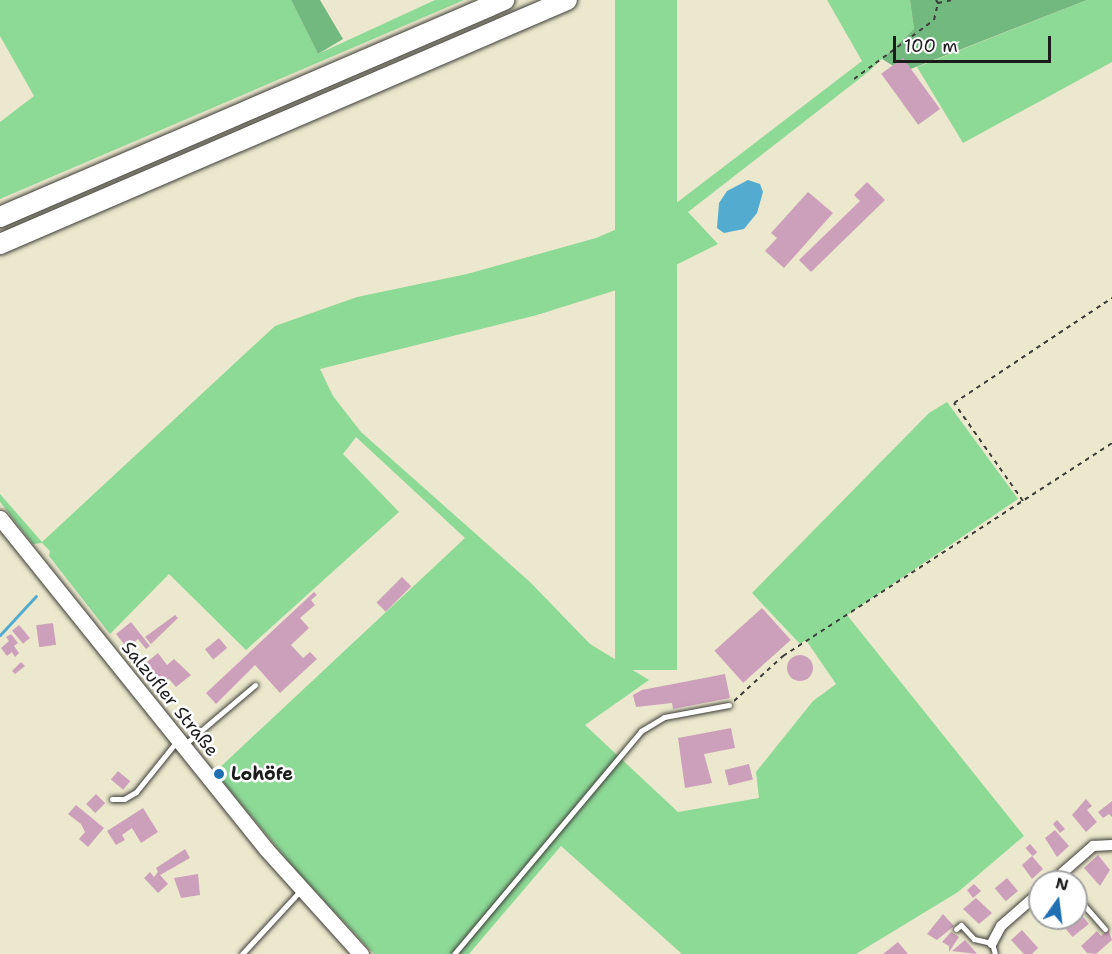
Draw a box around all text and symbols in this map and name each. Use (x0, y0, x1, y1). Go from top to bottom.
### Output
scale bar (896, 24, 1054, 62)
text: 100 m (904, 34, 958, 58)
street label: Salzufler Straße (117, 637, 223, 761)
place label: Lohöfe (231, 763, 293, 785)
marker: Lohöfe (212, 767, 226, 781)
north arrow (1028, 870, 1088, 930)
text: N (1053, 872, 1071, 896)

